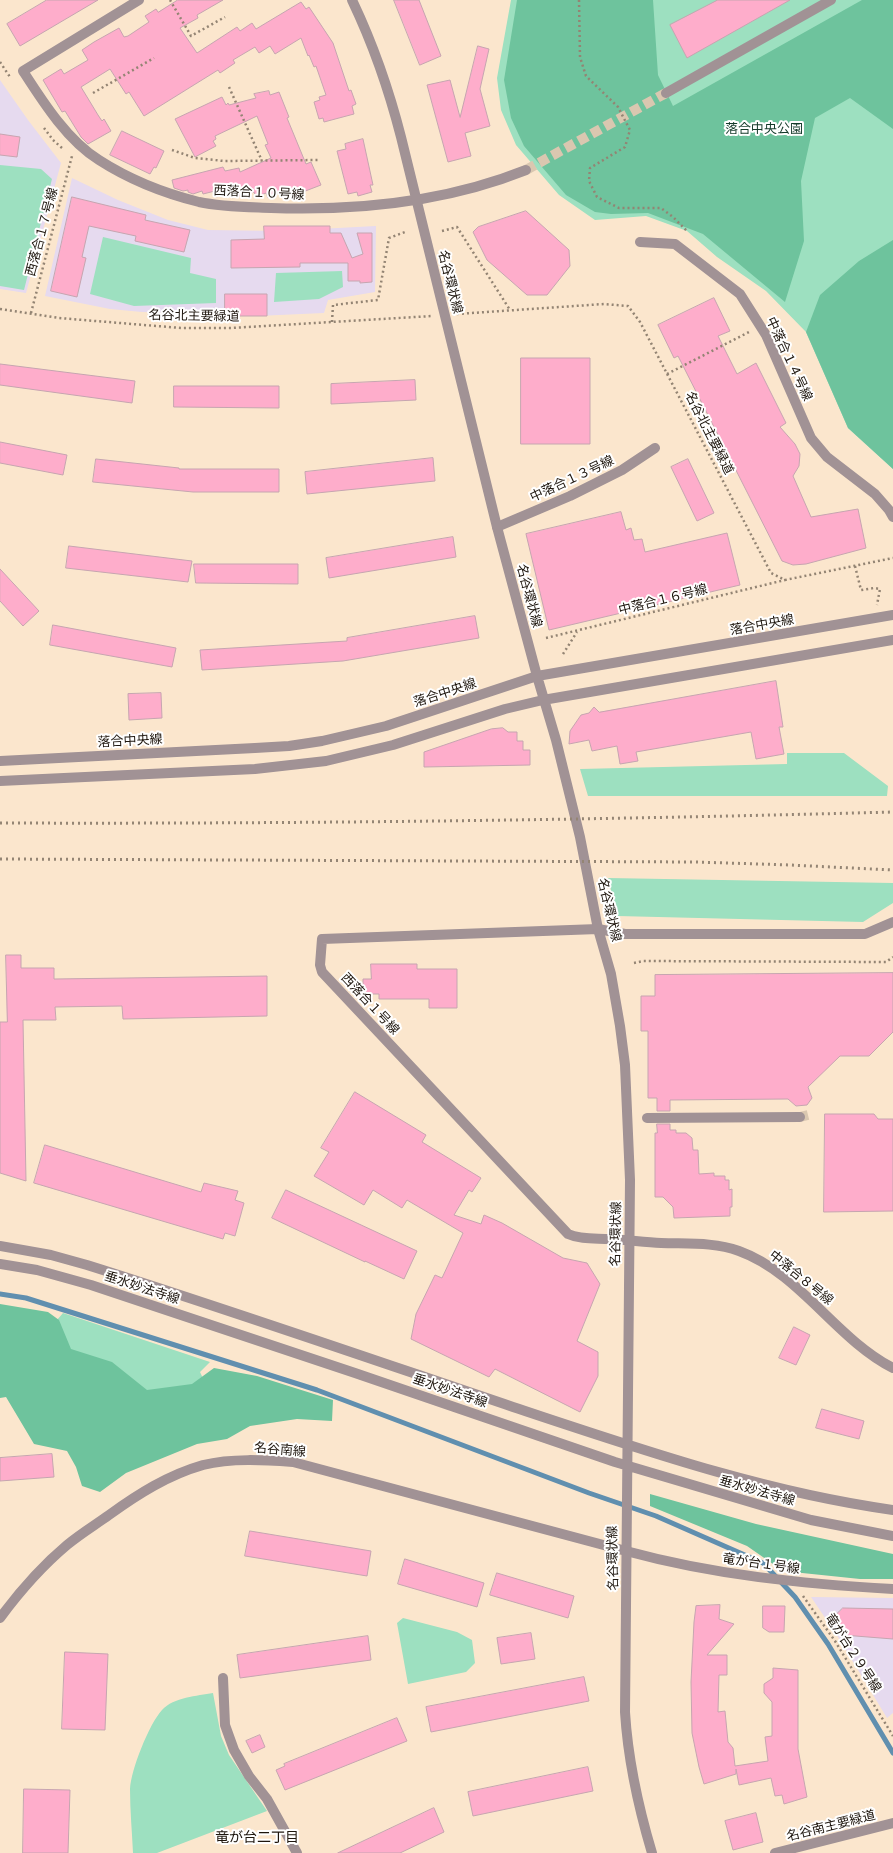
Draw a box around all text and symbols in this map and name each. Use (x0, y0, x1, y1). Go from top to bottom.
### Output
park label: 落合中央公園 (725, 121, 803, 137)
street label: 西落合１０号線 (213, 183, 305, 203)
street label: 西落合１７号線 (23, 186, 61, 278)
street label: 名谷環状線 (435, 249, 465, 315)
street label: 名谷北主要緑道 (148, 307, 240, 325)
street label: 中落合１４号線 (763, 314, 815, 404)
street label: 名谷北主要緑道 (681, 389, 737, 477)
street label: 中落合１３号線 (527, 453, 617, 505)
street label: 名谷環状線 (513, 563, 545, 629)
street label: 中落合１６号線 (617, 581, 709, 619)
street label: 落合中央線 (729, 612, 795, 638)
street label: 落合中央線 (412, 676, 478, 710)
street label: 落合中央線 (97, 732, 163, 750)
street label: 名谷環状線 (594, 877, 624, 943)
street label: 西落合１号線 (338, 970, 402, 1038)
street label: 名谷環状線 (608, 1201, 624, 1267)
street label: 中落合８号線 (766, 1247, 836, 1309)
street label: 垂水妙法寺線 (102, 1269, 182, 1307)
street label: 垂水妙法寺線 (411, 1371, 489, 1411)
street label: 名谷南線 (253, 1440, 307, 1460)
street label: 垂水妙法寺線 (717, 1473, 797, 1509)
street label: 名谷環状線 (605, 1525, 621, 1591)
street label: 竜が台１号線 (721, 1551, 801, 1577)
street label: 竜が台２９号線 (822, 1611, 884, 1695)
street label: 名谷南主要緑道 (785, 1807, 877, 1845)
district label: 竜が台二丁目 (215, 1830, 299, 1846)

